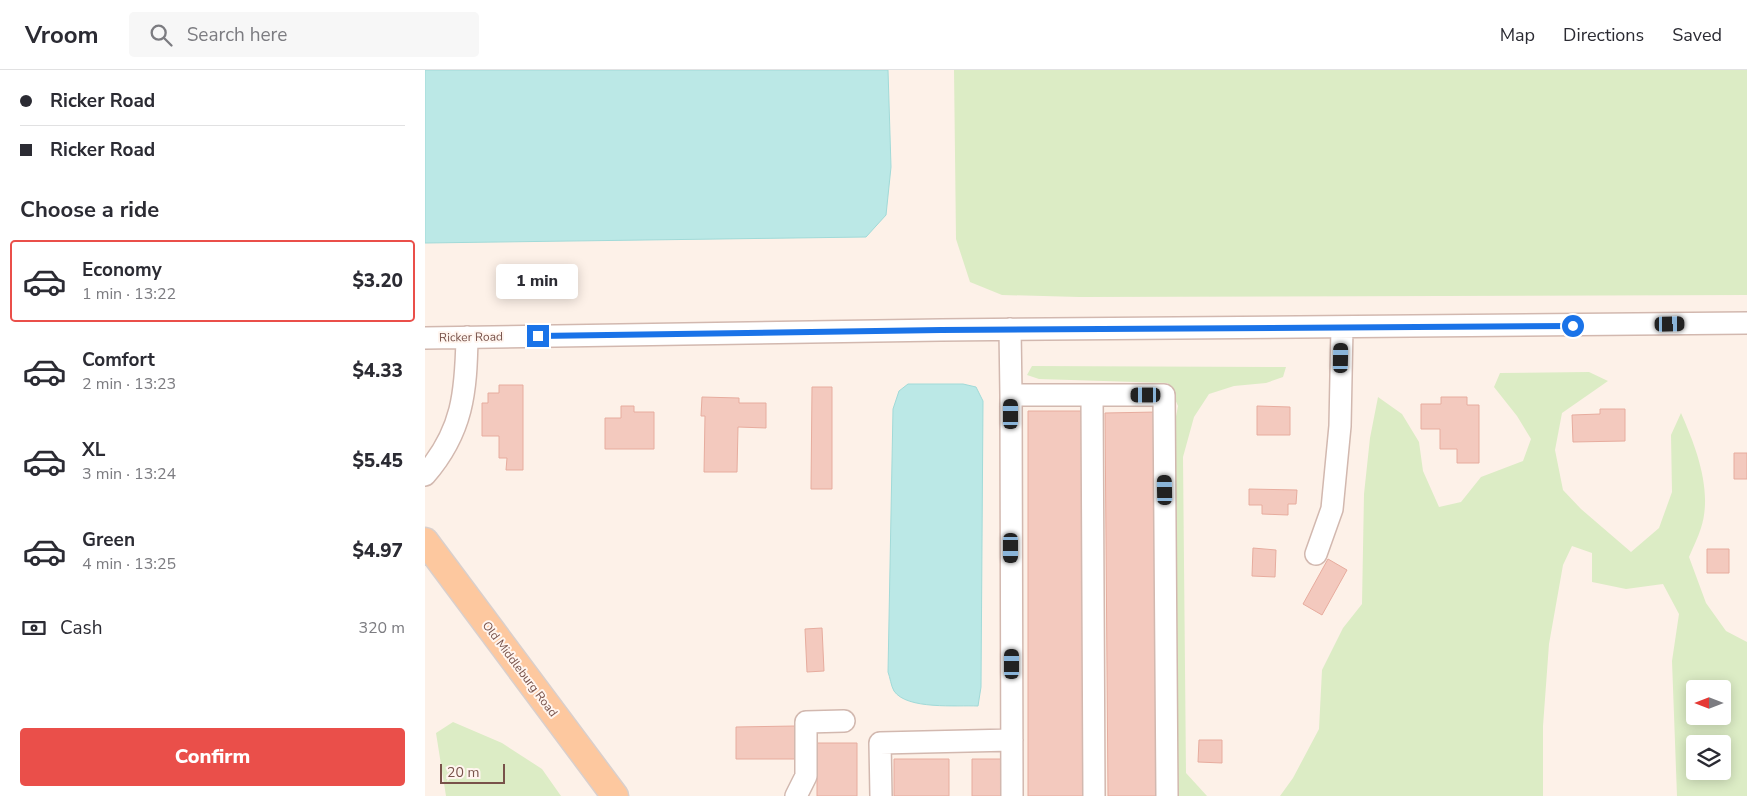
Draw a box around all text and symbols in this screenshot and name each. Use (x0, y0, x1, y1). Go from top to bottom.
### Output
search box (129, 12, 479, 57)
text: Vroom (25, 19, 99, 51)
icon: search (147, 21, 175, 49)
text: Search here (187, 22, 287, 48)
text: Map (1500, 23, 1535, 47)
text: Directions (1563, 23, 1644, 47)
text: Saved (1672, 23, 1722, 47)
text: Ricker Road (50, 88, 155, 114)
text: Ricker Road (50, 137, 155, 163)
text: Choose a ride (20, 195, 159, 225)
text: Economy (82, 257, 162, 283)
icon: car (22, 259, 67, 304)
callout: 1 min (497, 264, 579, 298)
text: $3.20 (352, 268, 403, 294)
text: 1 min (516, 270, 558, 292)
text: 1 min · 13:22 (82, 283, 176, 305)
route start (1562, 315, 1584, 337)
car (1654, 316, 1685, 332)
route end (527, 325, 549, 347)
street label: Ricker Road (439, 328, 503, 346)
car (1333, 343, 1348, 373)
text: Comfort (82, 347, 155, 373)
icon: car (22, 349, 67, 394)
text: $4.33 (352, 358, 403, 384)
text: 2 min · 13:23 (82, 373, 176, 395)
car (1131, 388, 1161, 403)
car (1003, 399, 1018, 429)
text: XL (82, 437, 105, 463)
icon: car (22, 439, 67, 484)
text: $5.45 (352, 448, 403, 474)
text: 3 min · 13:24 (82, 463, 176, 485)
car (1157, 475, 1172, 505)
text: Green (82, 527, 135, 553)
icon: car (22, 529, 67, 574)
car (1003, 533, 1018, 563)
text: $4.97 (352, 538, 403, 564)
text: 4 min · 13:25 (82, 553, 176, 575)
icon: cash (20, 614, 48, 642)
text: Cash (60, 615, 102, 641)
text: 320 m (358, 617, 405, 639)
street label: Old Middleburg Road (479, 618, 561, 720)
car (1004, 649, 1019, 679)
north arrow (1686, 680, 1731, 725)
map controls (1686, 680, 1731, 780)
button: Confirm (20, 728, 405, 786)
button: layers (1686, 735, 1731, 780)
scale bar (440, 761, 505, 784)
text: 20 m (447, 763, 479, 782)

